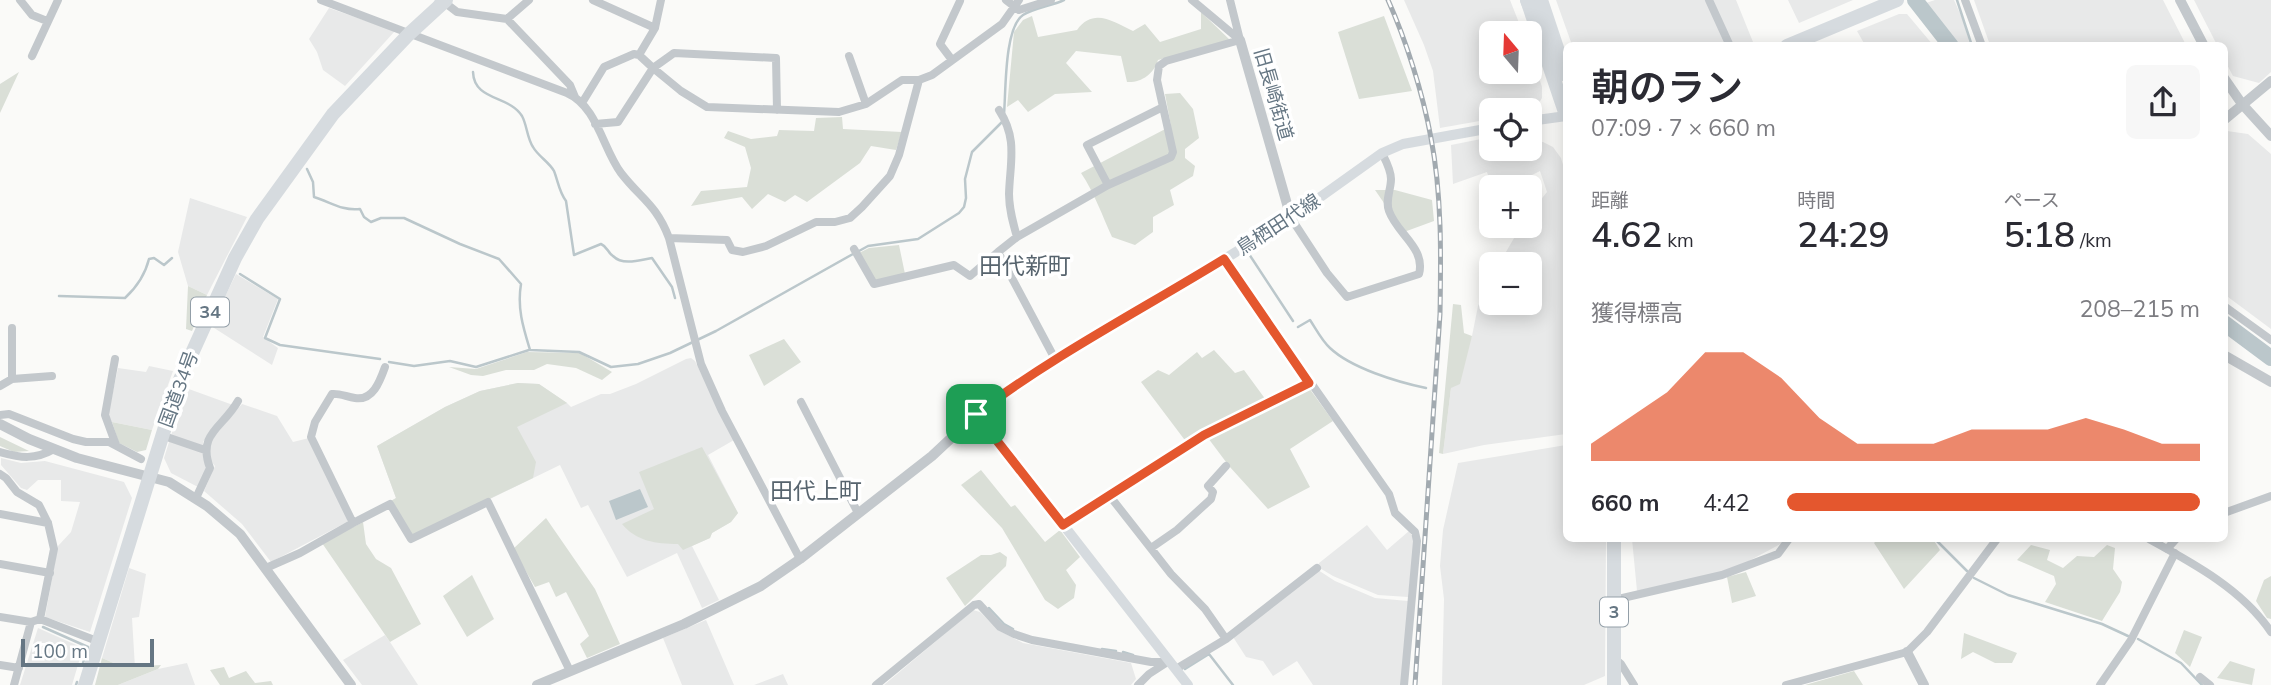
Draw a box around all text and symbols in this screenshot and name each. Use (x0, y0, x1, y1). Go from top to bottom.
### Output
north arrow (1479, 21, 1542, 84)
map controls (1479, 21, 1542, 315)
street label: 旧長崎街道 (1249, 45, 1299, 143)
text: 朝のラン (1591, 63, 1743, 111)
button: share (2126, 65, 2200, 139)
button: locate (1479, 98, 1542, 161)
text: 07:09 · 7 × 660 m (1591, 113, 1776, 142)
button: + (1479, 175, 1542, 238)
street label: 鳥栖田代線 (1232, 188, 1324, 260)
text: 距離 (1591, 188, 1629, 212)
text: 時間 (1797, 188, 1835, 212)
text: ペース (2004, 188, 2060, 212)
text: 4.62 (1591, 212, 1662, 256)
text: 24:29 (1797, 212, 1890, 256)
text: 5:18 (2004, 212, 2075, 256)
text: km (1662, 228, 1694, 252)
text: /km (2075, 228, 2112, 252)
district label: 田代新町 (979, 251, 1071, 280)
button: − (1479, 252, 1542, 315)
text: 208–215 m (2079, 294, 2200, 323)
road number: 34 (191, 298, 229, 326)
text: 獲得標高 (1591, 298, 1683, 327)
street label: 国道34号 (153, 347, 203, 431)
pin (946, 384, 1006, 444)
icon: arrive (957, 395, 995, 433)
district label: 田代上町 (770, 476, 862, 505)
text: 660 m (1591, 488, 1659, 517)
text: 4:42 (1703, 488, 1750, 517)
road number: 3 (1600, 598, 1628, 626)
scale bar (21, 636, 154, 668)
text: 100 m (32, 639, 88, 663)

